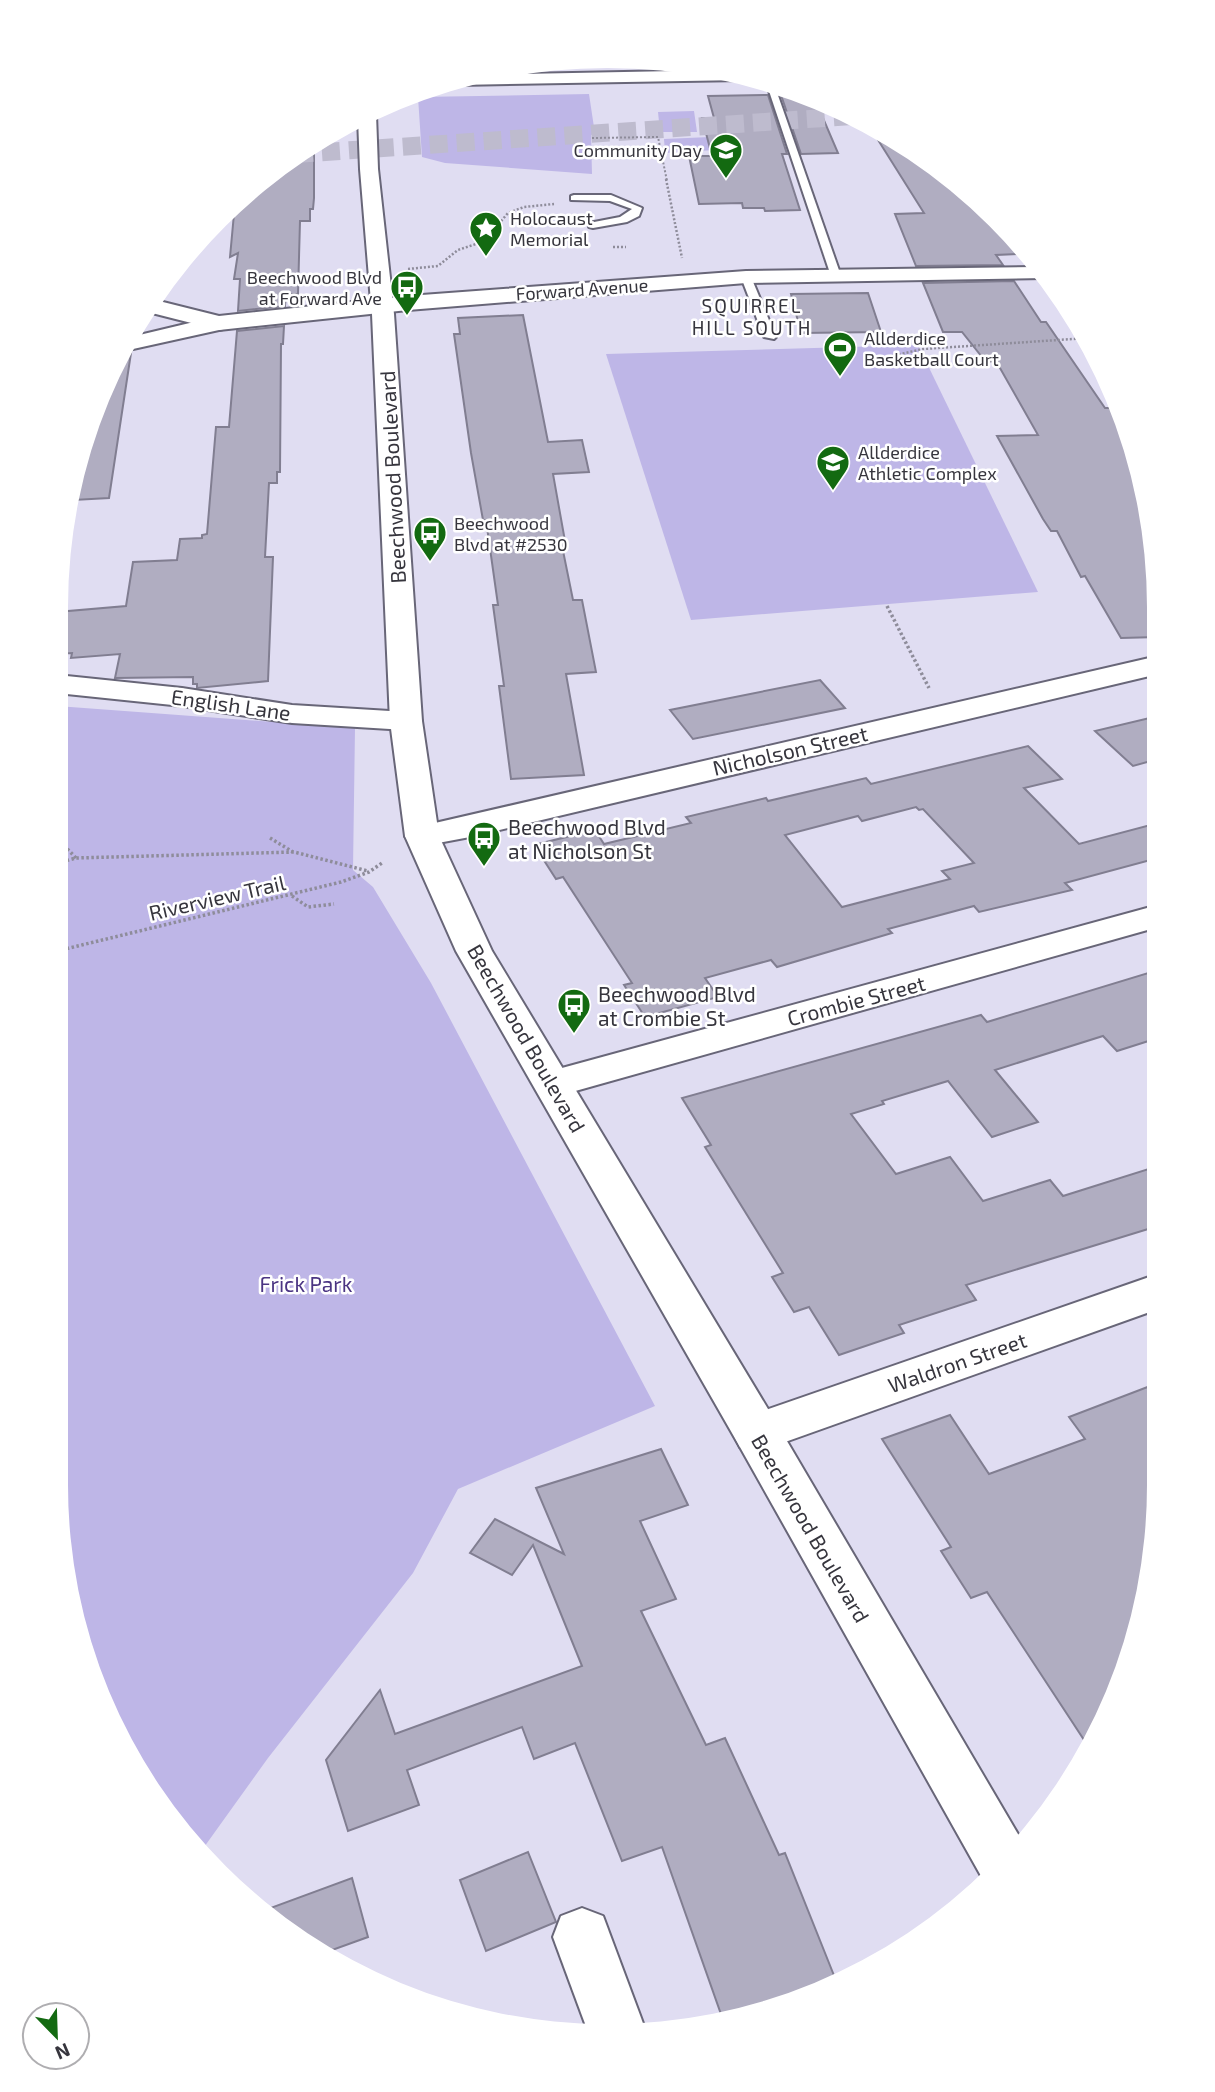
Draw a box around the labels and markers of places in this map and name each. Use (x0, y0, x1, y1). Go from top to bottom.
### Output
school or university icon: Community Day (707, 131, 745, 180)
place label: Community Day (573, 139, 702, 161)
place label: Holocaust Memorial (510, 207, 593, 250)
place icon: Holocaust Memorial (467, 209, 505, 258)
place label: Beechwood Blvd at Forward Ave (247, 266, 382, 309)
bus stop icon: Beechwood Blvd at Forward Ave (388, 268, 426, 317)
place label: Allderdice Basketball Court (864, 327, 999, 370)
sports icon: Allderdice Basketball Court (821, 329, 859, 378)
place label: Allderdice Athletic Complex (858, 441, 997, 484)
school or university icon: Allderdice Athletic Complex (814, 443, 852, 492)
place label: Beechwood Blvd at #2530 (454, 512, 568, 555)
bus stop icon: Beechwood Blvd at #2530 (411, 514, 449, 563)
place label: Beechwood Blvd at Nicholson St (508, 814, 666, 863)
bus stop icon: Beechwood Blvd at Nicholson St (465, 819, 503, 868)
place label: Beechwood Blvd at Crombie St (598, 981, 756, 1030)
bus stop icon: Beechwood Blvd at Crombie St (555, 986, 593, 1035)

